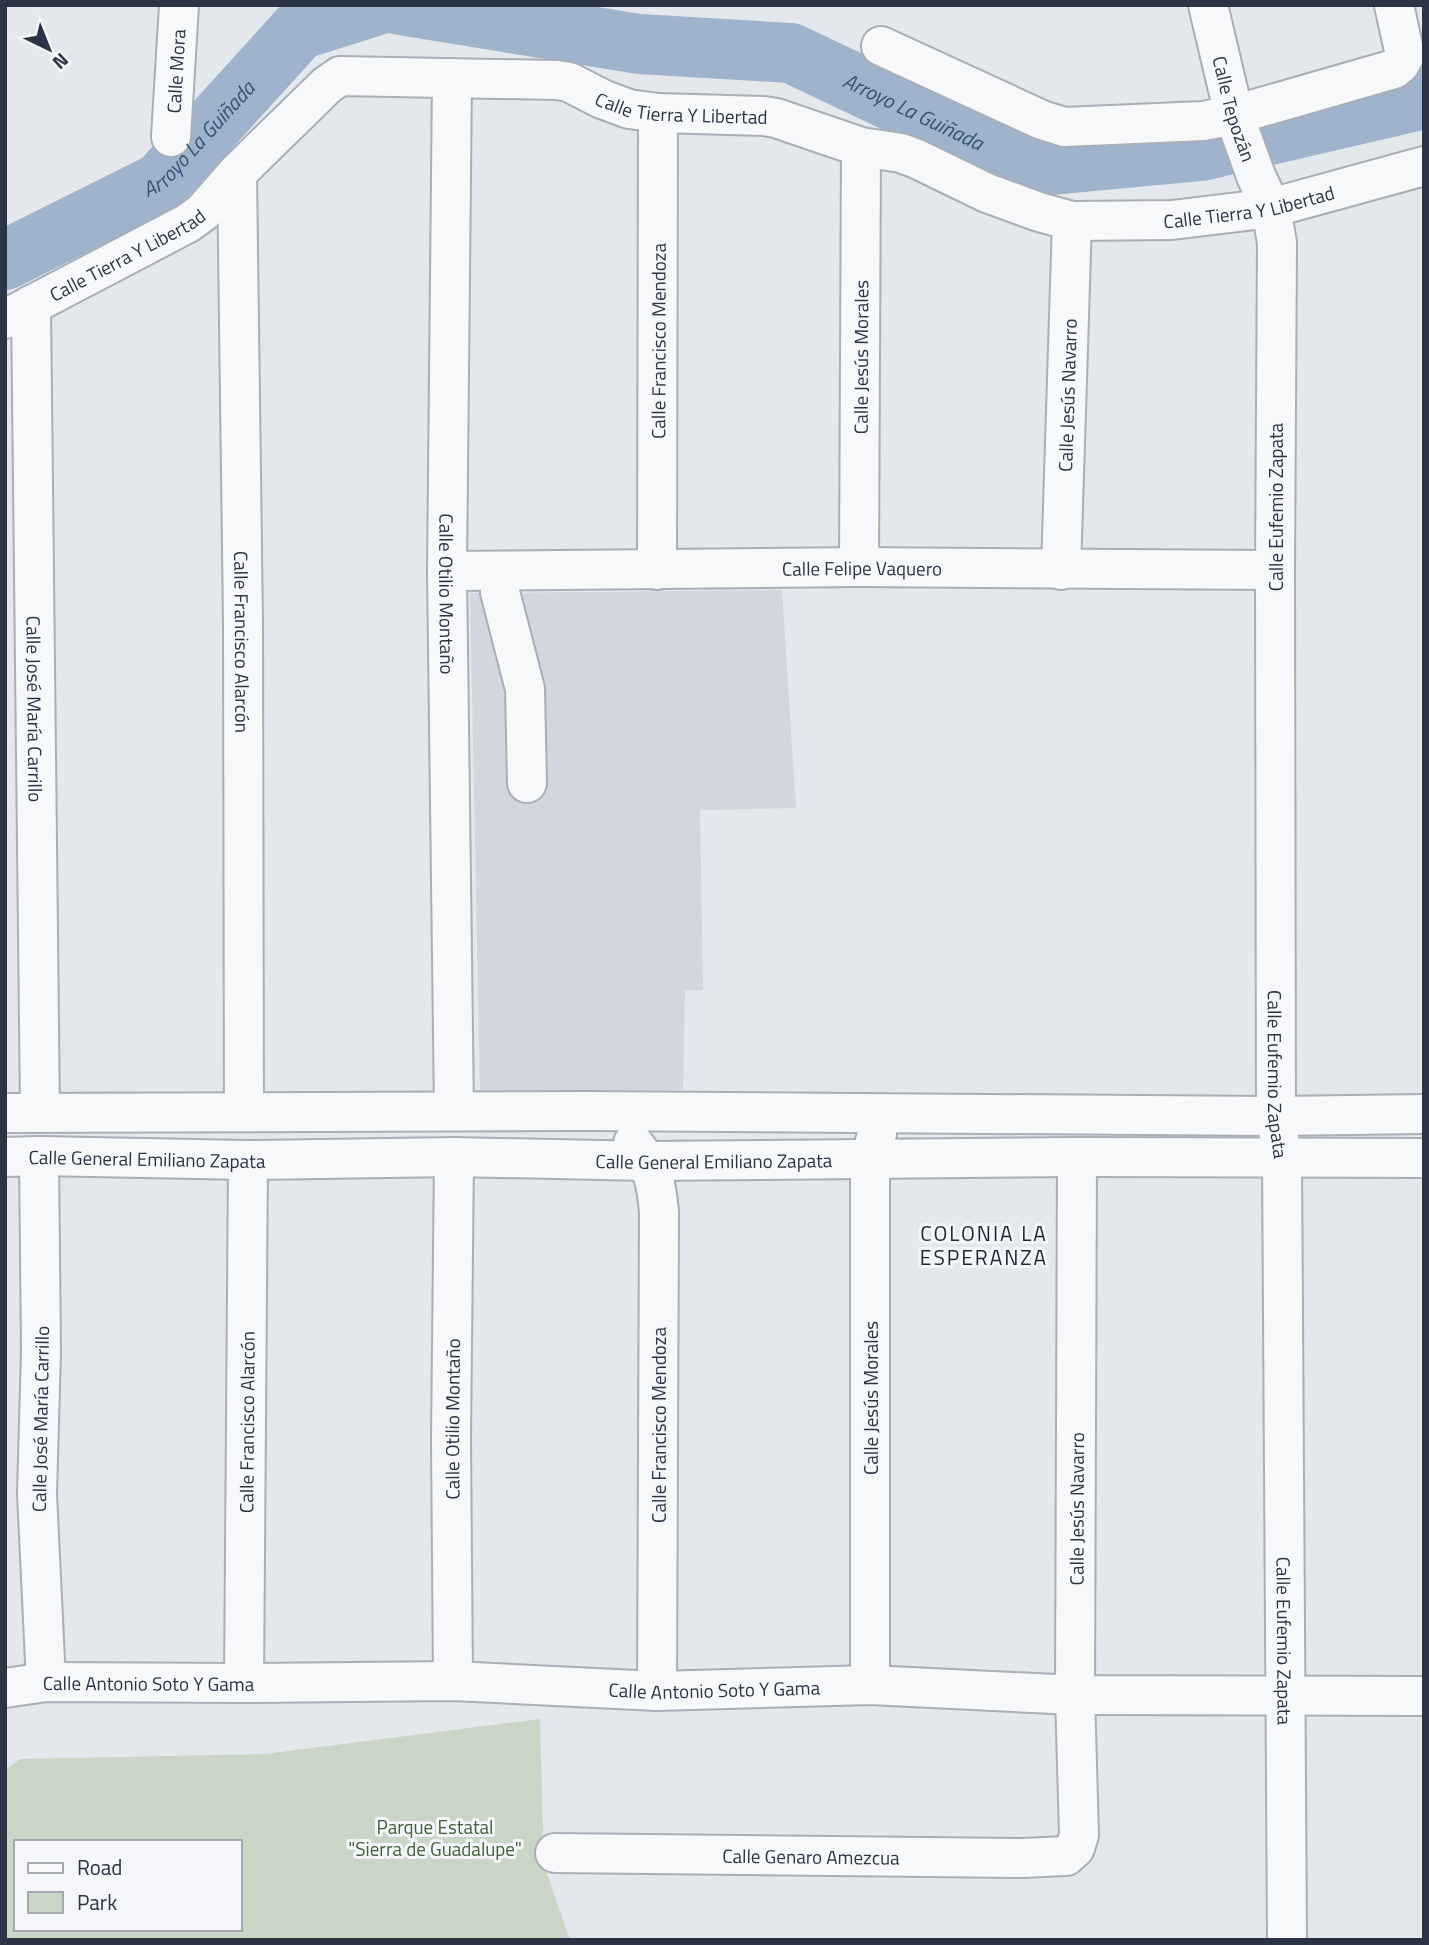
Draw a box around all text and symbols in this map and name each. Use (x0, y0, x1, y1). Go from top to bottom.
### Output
north arrow (14, 14, 84, 84)
street label: Calle Mora (158, 28, 192, 114)
text: N (46, 47, 76, 77)
street label: Calle Tepozán (1206, 53, 1264, 165)
water label: Arroyo La Guiñada (838, 64, 990, 159)
water label: Arroyo La Guiñada (137, 72, 263, 205)
street label: Calle Tierra Y Libertad (590, 84, 768, 131)
street label: Calle Tierra Y Libertad (1163, 177, 1337, 235)
street label: Calle Tierra Y Libertad (44, 201, 211, 308)
street label: Calle Francisco Mendoza (643, 242, 672, 439)
street label: Calle Jesús Morales (845, 280, 875, 434)
street label: Calle Jesús Navarro (1050, 318, 1083, 472)
street label: Calle Eufemio Zapata (1261, 422, 1290, 591)
street label: Calle Otilio Montaño (432, 513, 463, 675)
street label: Calle Francisco Alarcón (228, 551, 258, 733)
street label: Calle Felipe Vaquero (782, 552, 942, 582)
street label: Calle José María Carrillo (20, 616, 51, 802)
street label: Calle Eufemio Zapata (1261, 990, 1297, 1161)
street label: Calle General Emiliano Zapata (28, 1142, 266, 1175)
street label: Calle General Emiliano Zapata (595, 1145, 833, 1176)
district label: COLONIA LA ESPERANZA (920, 1217, 1048, 1273)
street label: Calle Jesús Morales (856, 1321, 885, 1475)
street label: Calle José María Carrillo (24, 1326, 56, 1512)
street label: Calle Francisco Mendoza (644, 1327, 673, 1523)
street label: Calle Francisco Alarcón (231, 1331, 261, 1513)
street label: Calle Otilio Montaño (436, 1338, 467, 1500)
street label: Calle Jesús Navarro (1061, 1432, 1090, 1585)
street label: Calle Eufemio Zapata (1270, 1557, 1300, 1726)
street label: Calle Antonio Soto Y Gama (43, 1667, 255, 1698)
street label: Calle Antonio Soto Y Gama (608, 1672, 821, 1706)
park label: Parque Estatal "Sierra de Guadalupe" (348, 1812, 522, 1863)
legend (14, 1840, 242, 1931)
street label: Calle Genaro Amezcua (722, 1840, 900, 1871)
text: Road (77, 1851, 122, 1883)
text: Park (77, 1886, 117, 1918)

